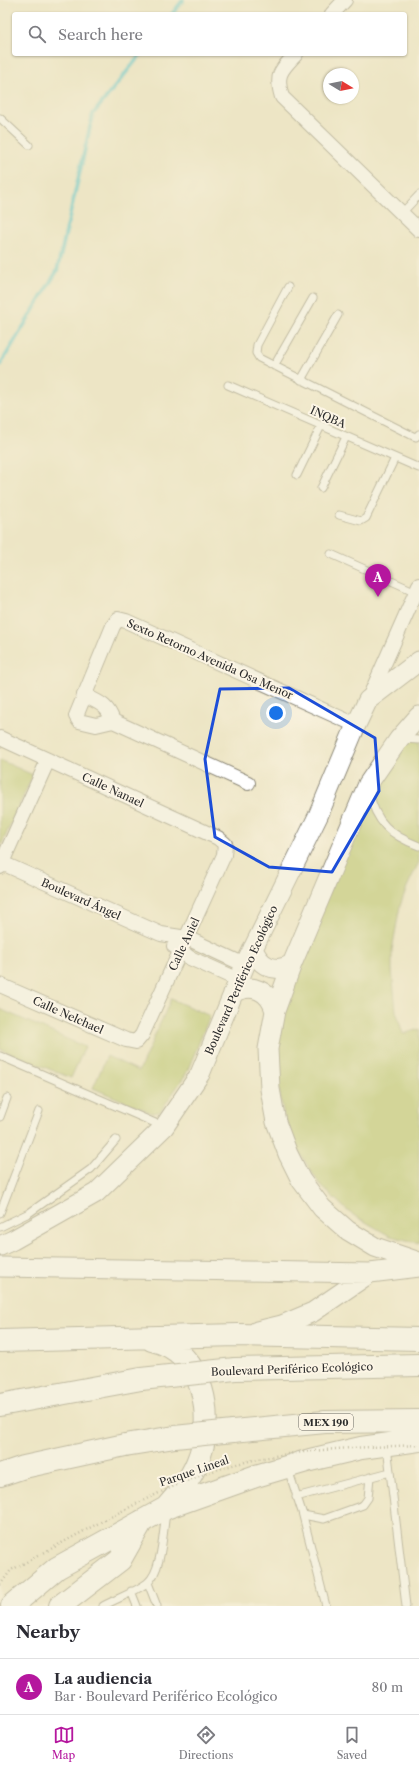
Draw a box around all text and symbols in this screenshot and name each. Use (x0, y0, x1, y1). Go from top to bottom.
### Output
search box (12, 12, 407, 56)
icon: search (26, 23, 48, 45)
text: Search here (58, 25, 143, 44)
north arrow (323, 68, 359, 104)
street label: INQBA (308, 403, 349, 431)
pin: A (365, 564, 391, 597)
street label: Sexto Retorno Avenida Osa Menor (125, 616, 296, 702)
your location (266, 703, 286, 723)
street label: Calle Nanael (80, 770, 147, 811)
street label: Boulevard Ángel (39, 875, 124, 923)
street label: Boulevard Periférico Ecológico (202, 903, 280, 1057)
street label: Calle Aniel (166, 914, 203, 973)
street label: Calle Nelchael (30, 993, 106, 1037)
street label: Boulevard Periférico Ecológico (211, 1359, 374, 1379)
road number: MEX 190 (299, 1414, 353, 1430)
street label: Parque Lineal (157, 1452, 231, 1489)
text: Nearby (16, 1622, 80, 1642)
text: La audiencia (54, 1669, 152, 1688)
text: A (24, 1679, 34, 1695)
text: 80 m (371, 1679, 403, 1695)
text: Bar · Boulevard Periférico Ecológico (54, 1688, 278, 1704)
tab: Map (52, 1724, 75, 1762)
tab: Directions (179, 1724, 233, 1762)
tab: Saved (337, 1724, 367, 1762)

